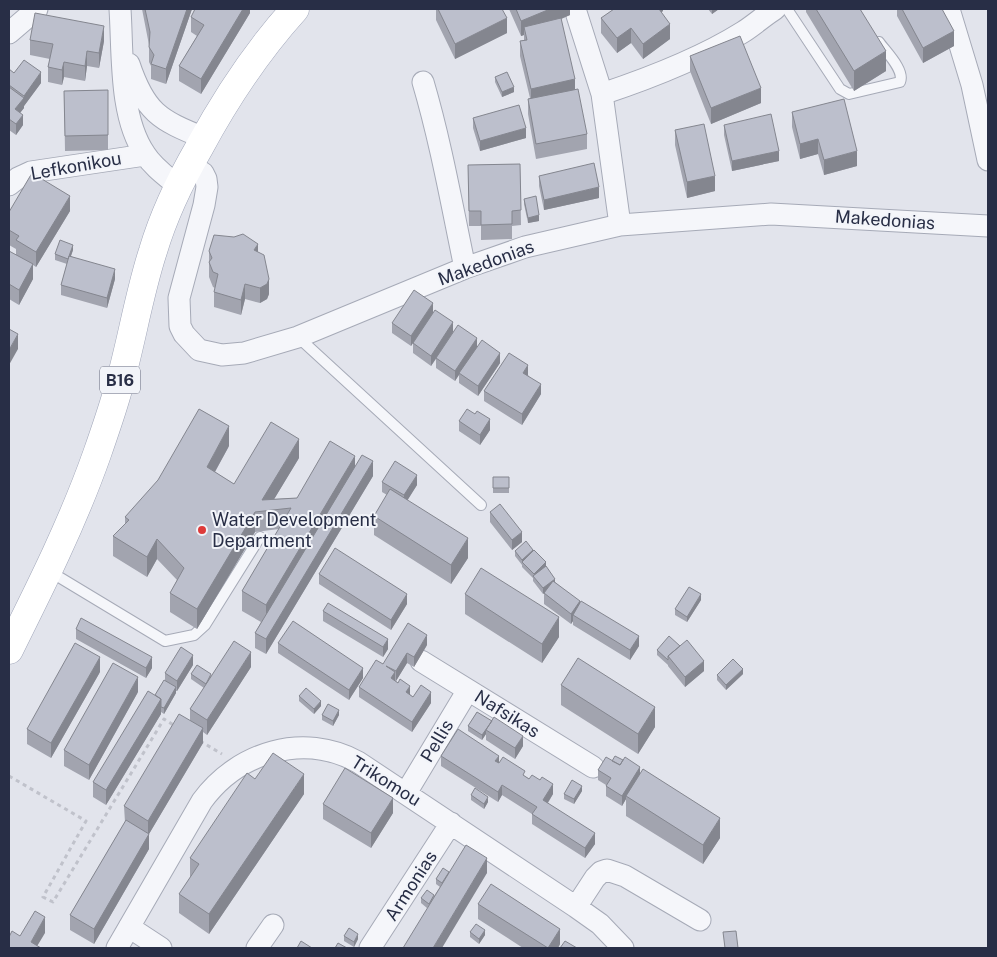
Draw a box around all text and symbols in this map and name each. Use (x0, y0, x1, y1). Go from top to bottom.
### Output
street label: Lefkonikou (29, 147, 123, 184)
street label: Makedonias (834, 206, 936, 233)
street label: Makedonias (435, 235, 537, 290)
road number: B16 (100, 366, 140, 394)
place label: Water Development Department (212, 509, 377, 551)
marker: Water Development Department (196, 524, 208, 536)
street label: Nafsikas (471, 685, 544, 742)
street label: Pellis (416, 716, 457, 766)
street label: Trikomou (348, 751, 425, 810)
street label: Armonias (380, 847, 441, 925)

